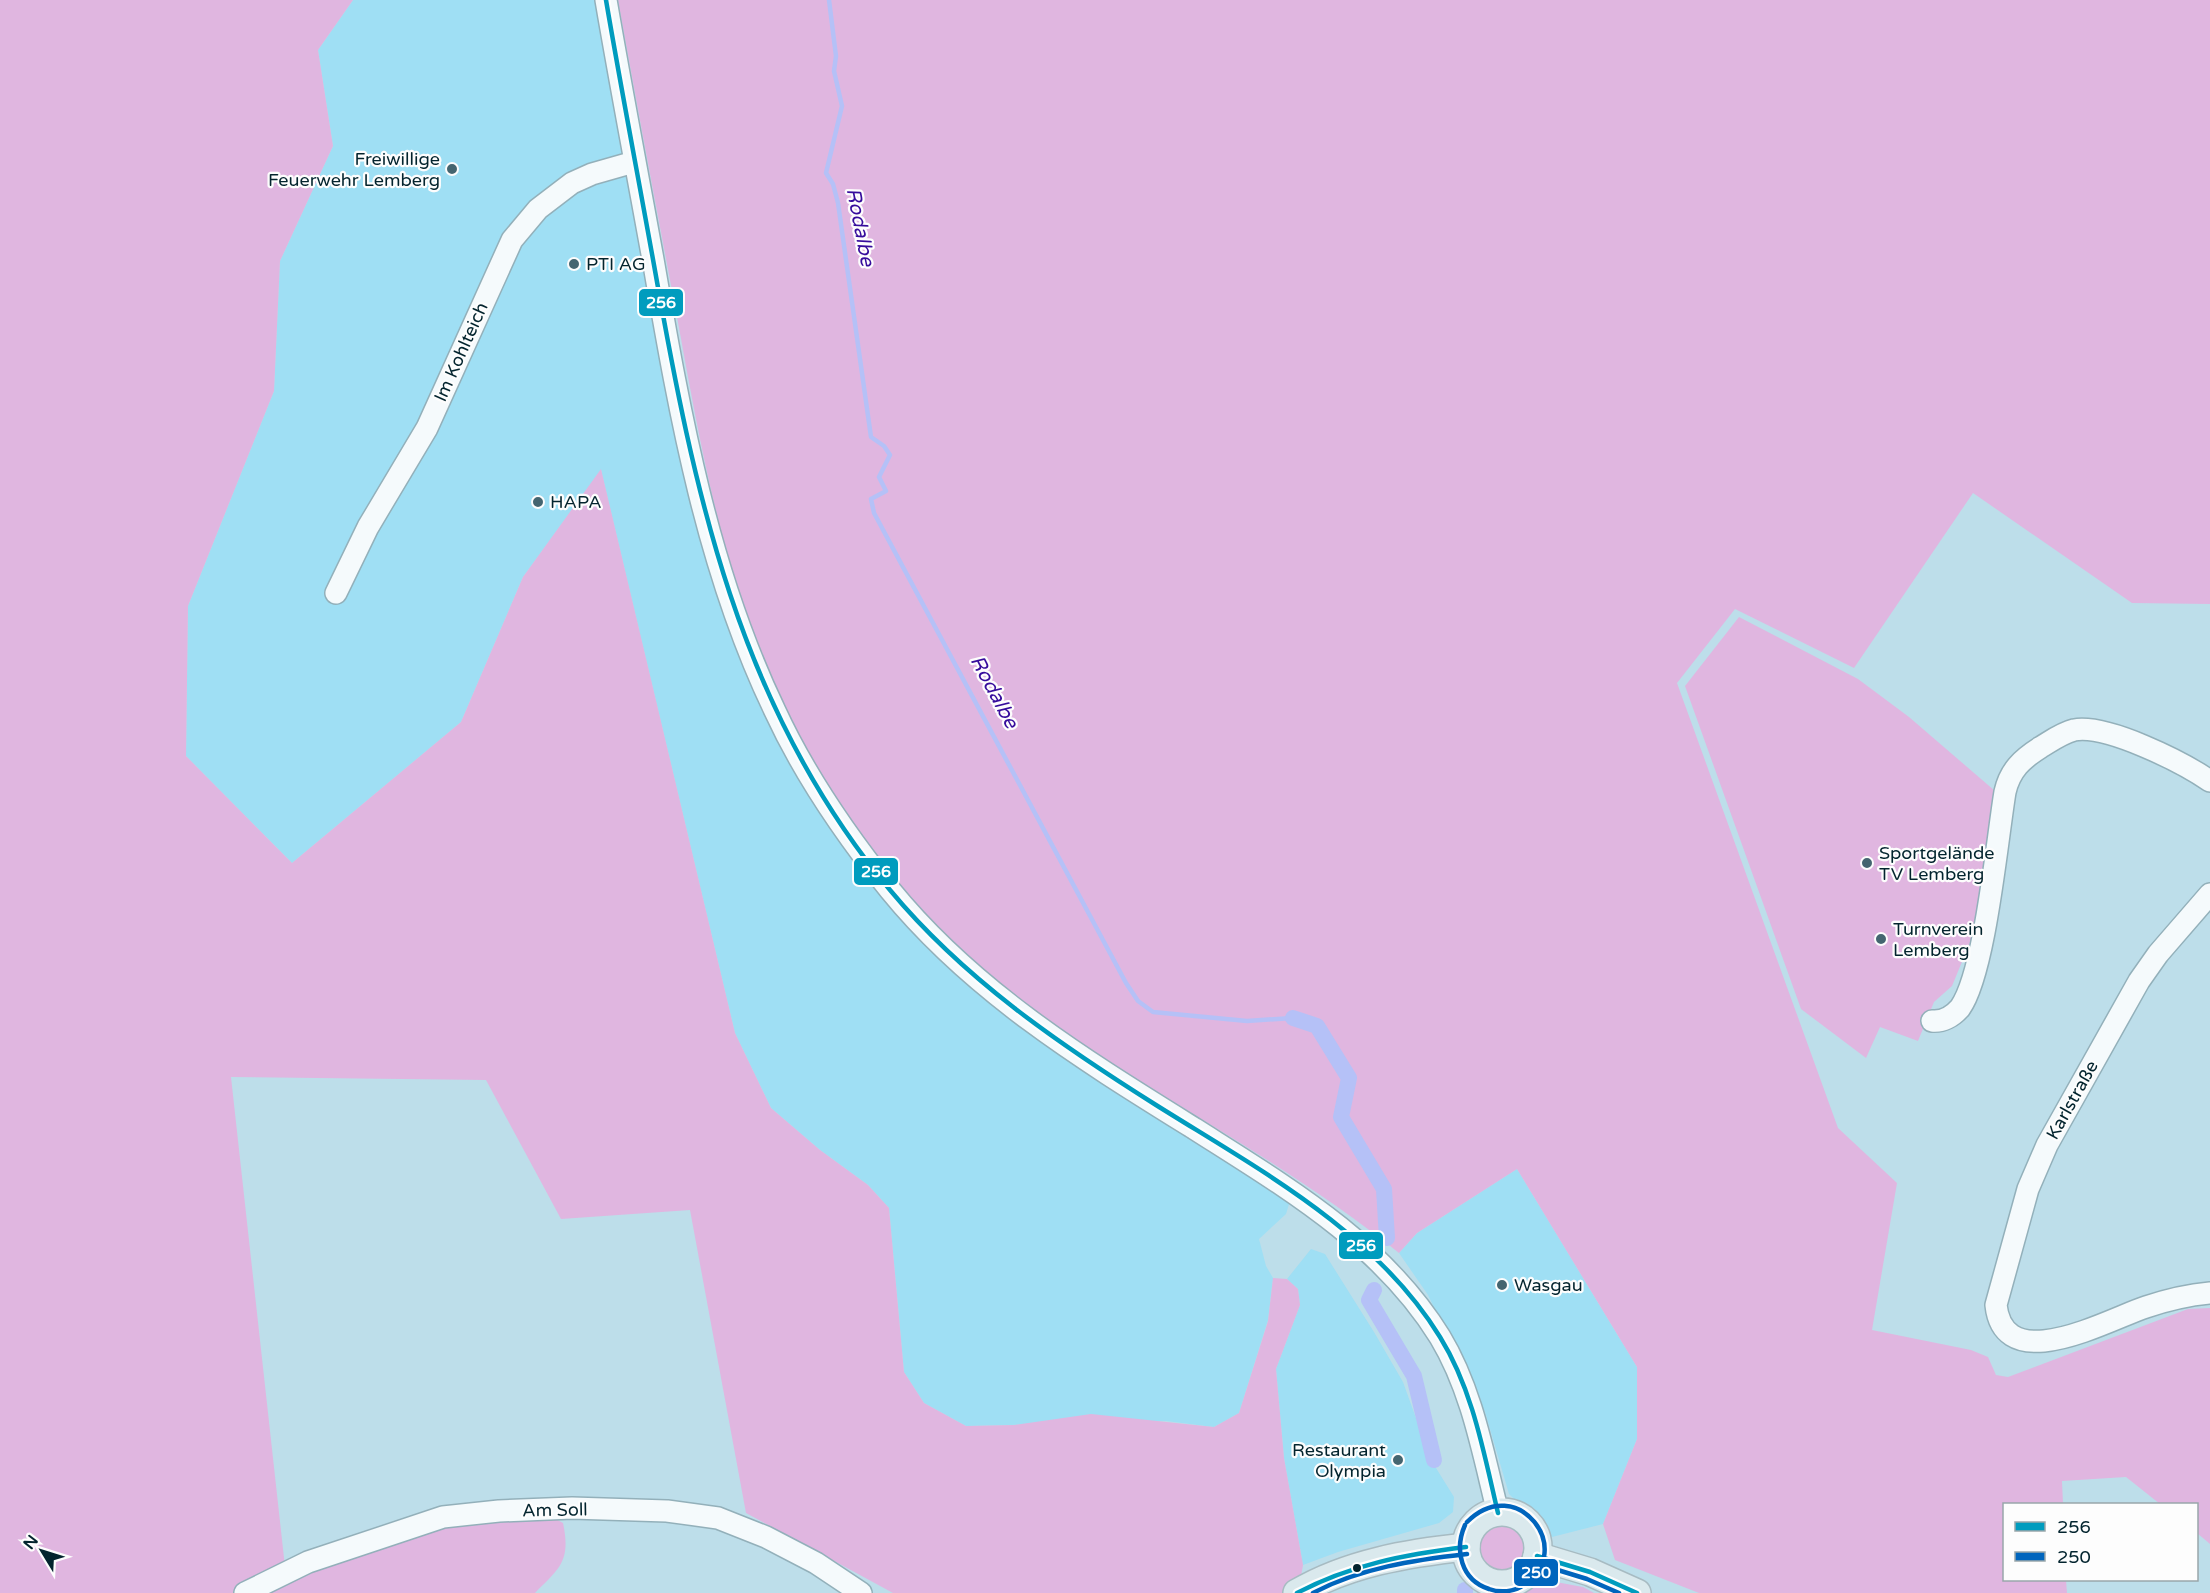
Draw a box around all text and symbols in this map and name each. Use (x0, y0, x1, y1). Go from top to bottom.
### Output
place label: Freiwillige Feuerwehr Lemberg (268, 148, 440, 191)
marker: Freiwillige Feuerwehr Lemberg (445, 162, 459, 176)
water label: Rodalbe (841, 186, 880, 270)
place label: PTI AG (586, 253, 646, 275)
marker: PTI AG (567, 257, 581, 271)
line badge: 256 (638, 288, 684, 317)
text: 256 (646, 293, 676, 313)
street label: Im Kohlteich (429, 299, 493, 405)
place label: HAPA (550, 491, 602, 513)
marker: HAPA (531, 495, 545, 509)
water label: Rodalbe (965, 651, 1024, 734)
place label: Sportgelände TV Lemberg (1879, 842, 1995, 885)
marker: Sportgelände TV Lemberg (1860, 856, 1874, 870)
line badge: 256 (853, 857, 899, 886)
text: 256 (861, 862, 891, 882)
place label: Turnverein Lemberg (1893, 918, 1983, 961)
marker: Turnverein Lemberg (1874, 932, 1888, 946)
street label: Karlstraße (2041, 1057, 2103, 1143)
line badge: 256 (1338, 1231, 1384, 1260)
text: 256 (1346, 1236, 1376, 1256)
place label: Wasgau (1514, 1274, 1583, 1296)
marker: Wasgau (1495, 1278, 1509, 1292)
place label: Restaurant Olympia (1292, 1439, 1386, 1482)
marker: Restaurant Olympia (1391, 1453, 1405, 1467)
street label: Am Soll (522, 1498, 588, 1522)
legend (2003, 1503, 2198, 1581)
text: 256 (2057, 1516, 2091, 1538)
north arrow (12, 1521, 72, 1581)
text: N (19, 1531, 43, 1554)
text: 250 (2057, 1546, 2091, 1568)
line badge: 250 (1513, 1558, 1559, 1587)
unlabelled marker (1351, 1562, 1363, 1574)
text: 250 (1521, 1563, 1551, 1583)

